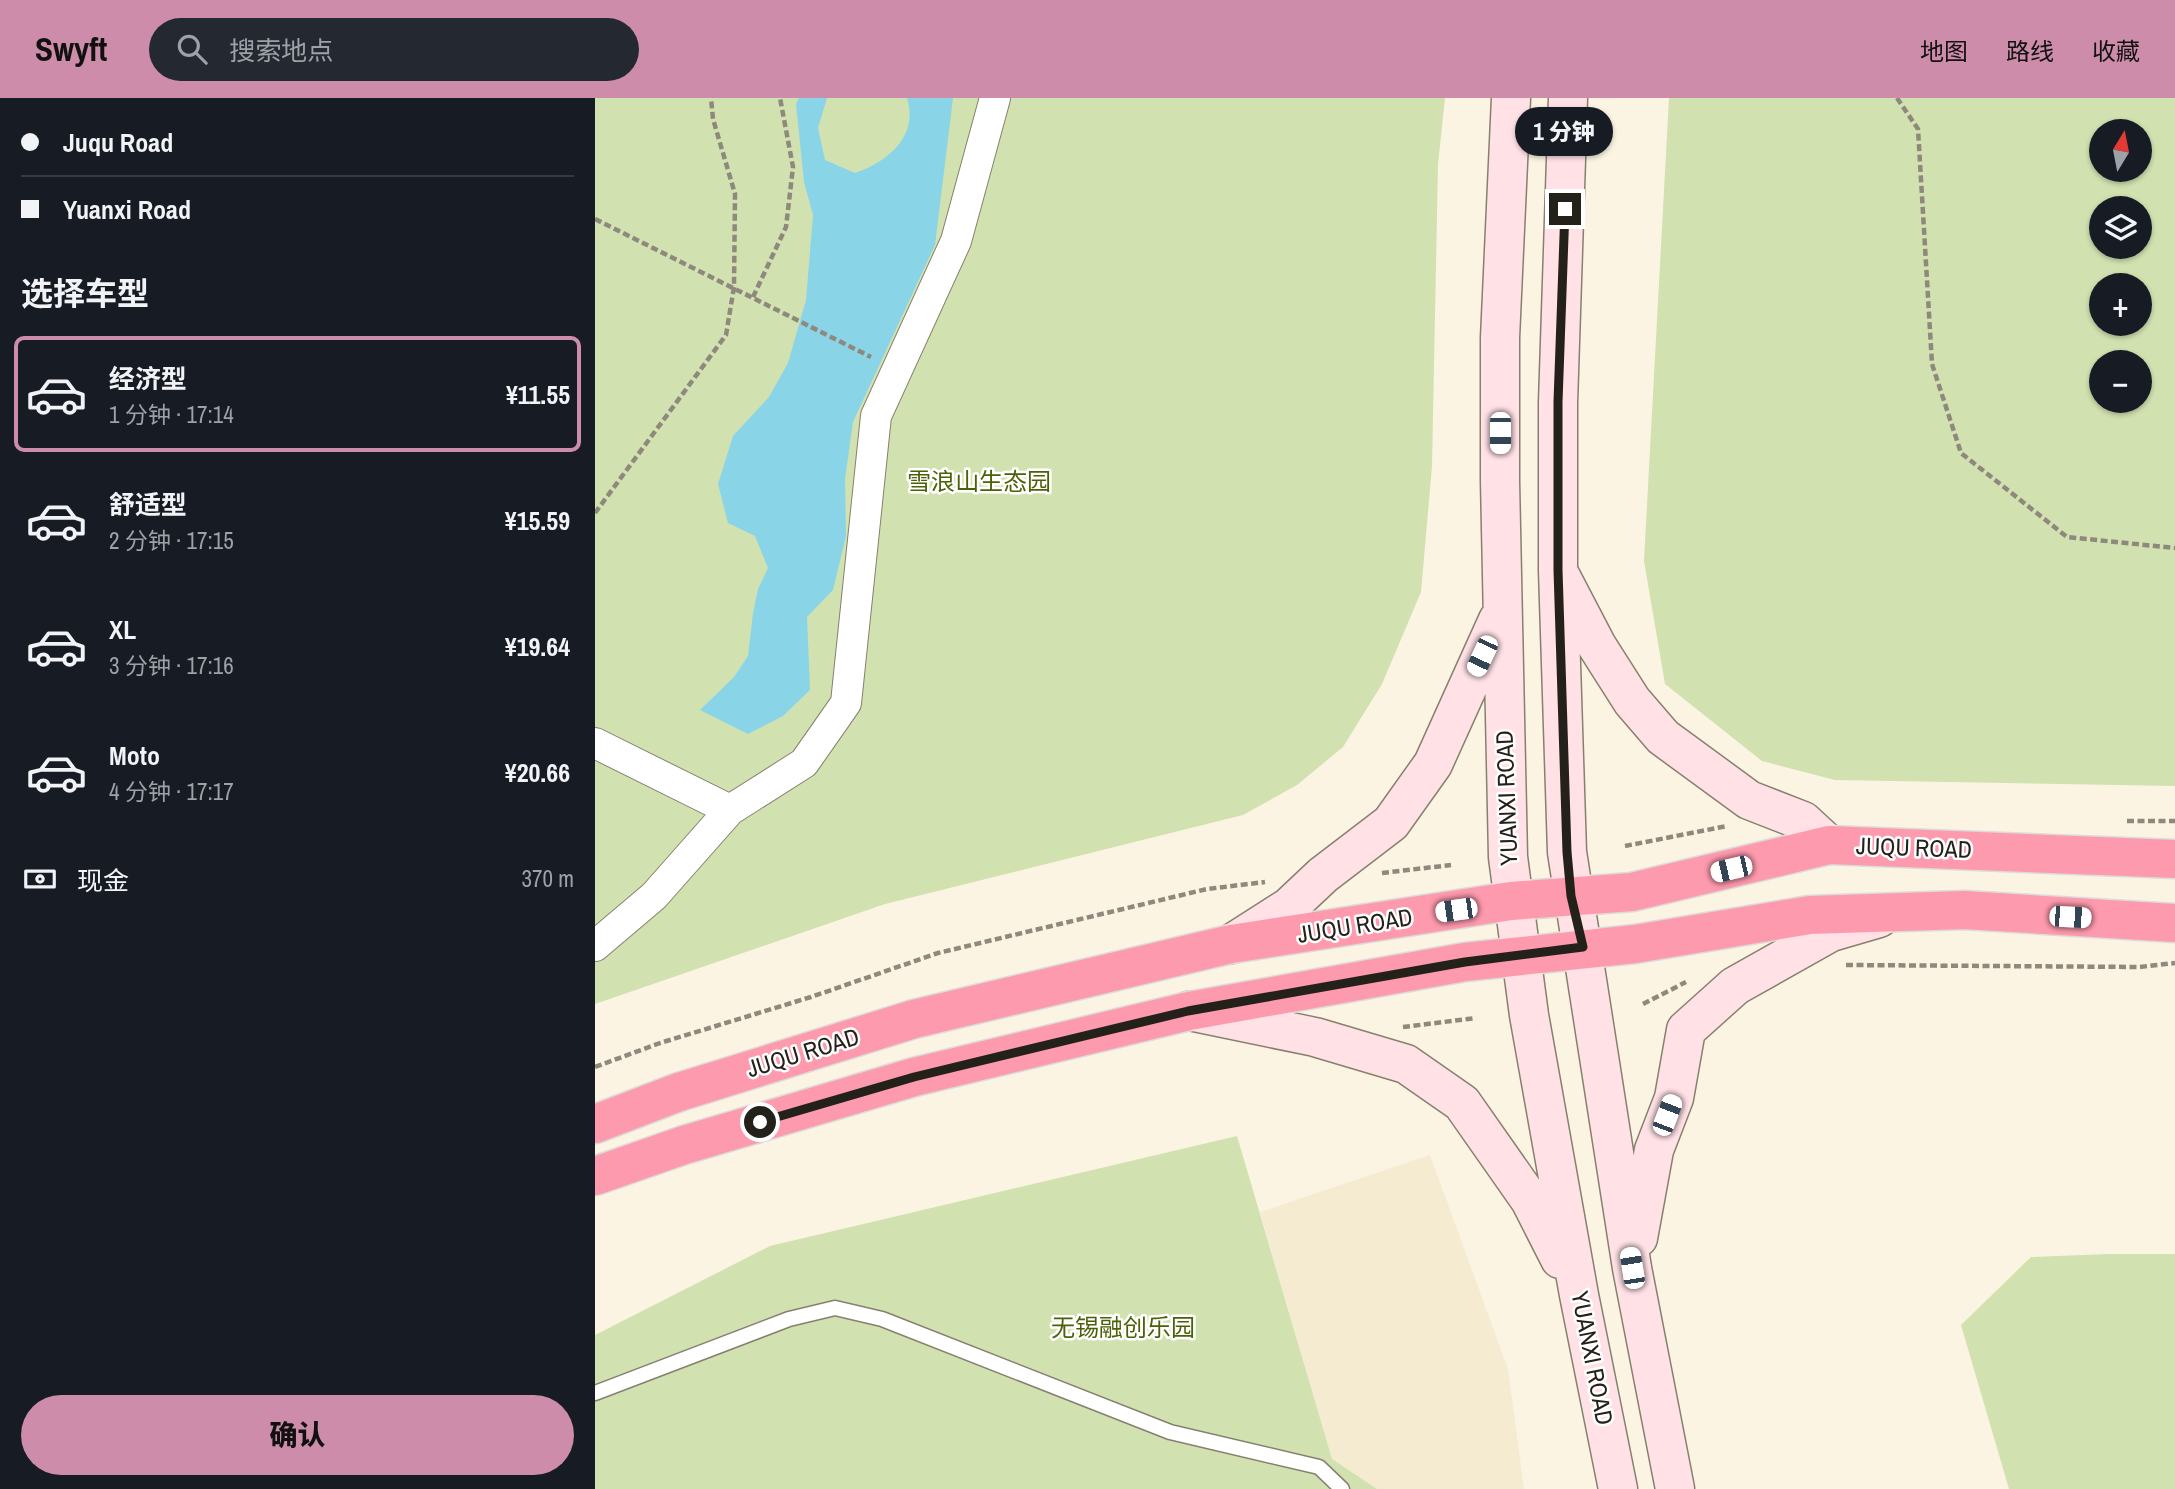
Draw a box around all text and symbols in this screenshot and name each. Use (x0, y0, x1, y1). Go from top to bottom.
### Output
search box (149, 18, 639, 81)
text: Swyft (35, 27, 107, 71)
icon: search (173, 30, 211, 68)
text: 搜索地点 (229, 33, 333, 68)
text: 地图 (1920, 35, 1968, 67)
text: 路线 (2006, 35, 2054, 67)
text: 收藏 (2092, 35, 2140, 67)
callout: 1 分钟 (1516, 108, 1614, 156)
text: 1 分钟 (1533, 116, 1595, 147)
north arrow (2089, 119, 2153, 182)
map controls (2089, 119, 2152, 413)
text: Juqu Road (63, 125, 173, 160)
text: Yuanxi Road (63, 192, 191, 227)
route end (1549, 193, 1581, 225)
button: layers (2089, 196, 2152, 259)
text: 选择车型 (21, 272, 149, 315)
button: + (2089, 273, 2152, 336)
button: − (2089, 350, 2152, 413)
text: 经济型 (109, 361, 187, 396)
icon: car (25, 363, 88, 426)
text: ¥11.55 (506, 377, 570, 412)
text: 1 分钟 · 17:14 (109, 399, 234, 430)
car (1490, 412, 1511, 454)
park label: 雪浪山生态园 (907, 465, 1051, 497)
text: 舒适型 (109, 487, 187, 522)
icon: car (25, 489, 88, 552)
text: ¥15.59 (505, 503, 570, 538)
text: 2 分钟 · 17:15 (109, 525, 234, 556)
text: XL (109, 612, 136, 647)
icon: car (25, 615, 88, 678)
text: ¥19.64 (505, 629, 570, 664)
car (1464, 633, 1501, 679)
text: 3 分钟 · 17:16 (109, 650, 234, 681)
street label: YUANXI ROAD (1488, 730, 1524, 866)
text: Moto (109, 738, 160, 773)
icon: car (25, 741, 88, 804)
text: ¥20.66 (505, 755, 570, 790)
text: 4 分钟 · 17:17 (109, 776, 234, 807)
street label: JUQU ROAD (1856, 829, 1973, 865)
car (1709, 854, 1754, 884)
icon: cash (21, 860, 59, 898)
text: 现金 (77, 863, 129, 898)
text: 370 m (522, 863, 574, 894)
car (1434, 897, 1479, 923)
street label: JUQU ROAD (1295, 900, 1415, 950)
car (2049, 905, 2092, 929)
street label: JUQU ROAD (743, 1020, 863, 1084)
car (1650, 1092, 1685, 1138)
route start (744, 1106, 776, 1138)
car (1619, 1246, 1646, 1290)
street label: YUANXI ROAD (1564, 1288, 1622, 1427)
park label: 无锡融创乐园 (1051, 1311, 1195, 1343)
button: 确认 (21, 1395, 574, 1475)

